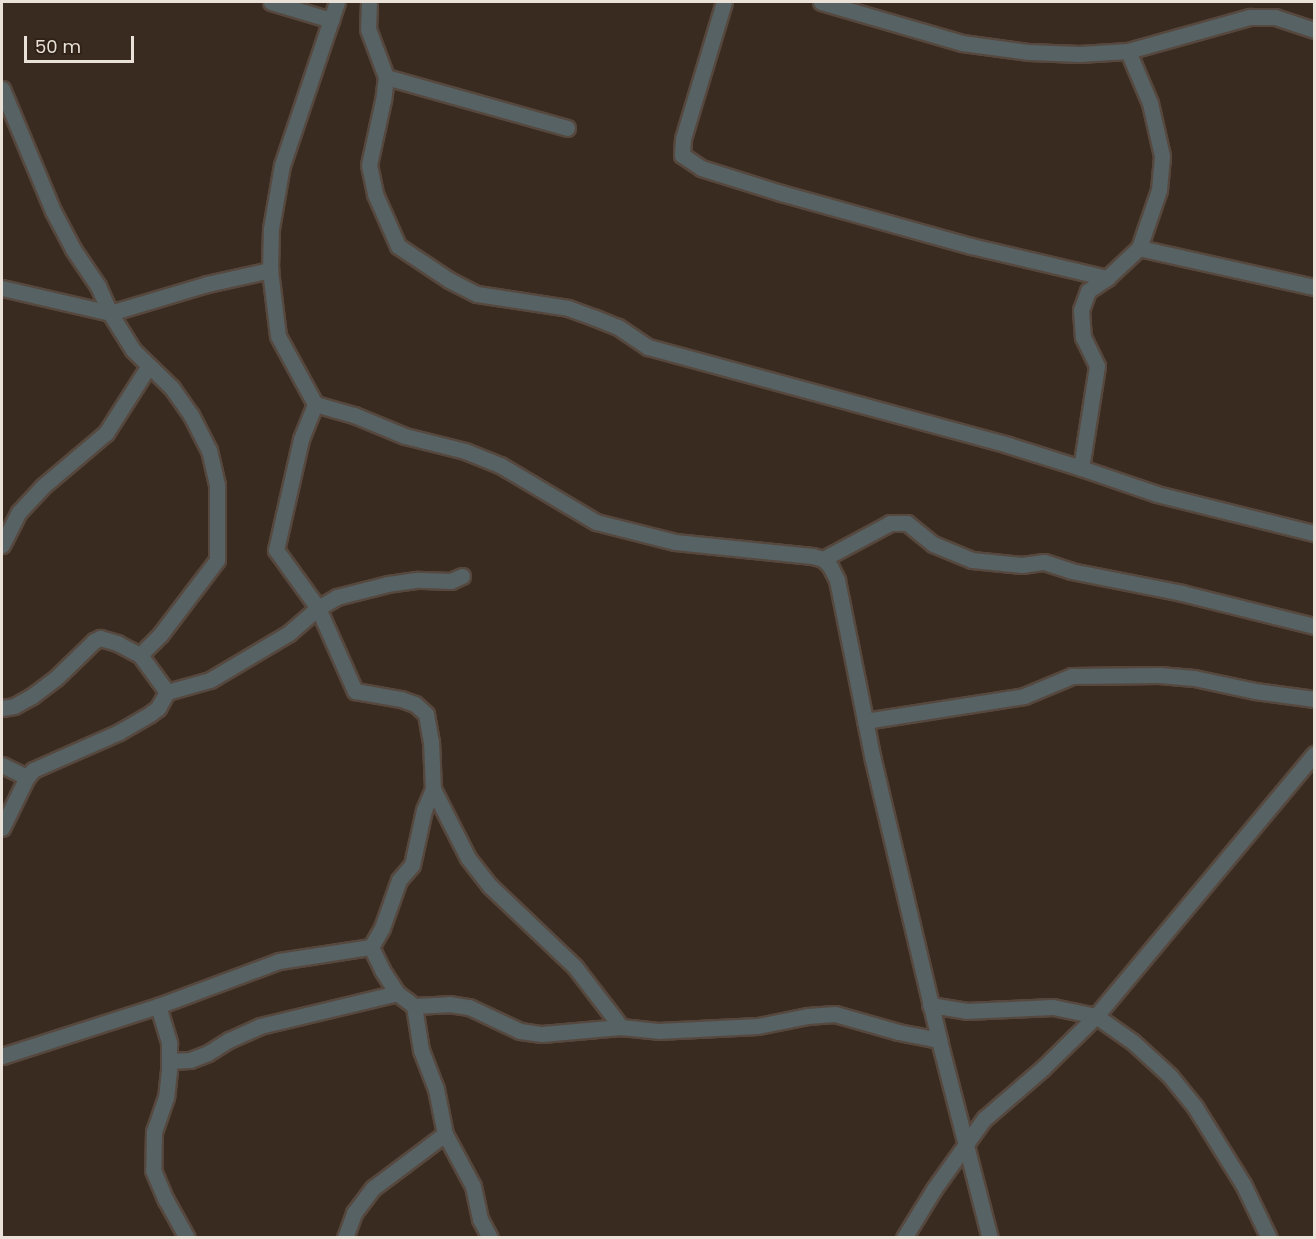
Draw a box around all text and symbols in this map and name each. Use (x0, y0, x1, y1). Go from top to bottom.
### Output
scale bar (27, 24, 136, 62)
text: 50 m (35, 34, 81, 59)

